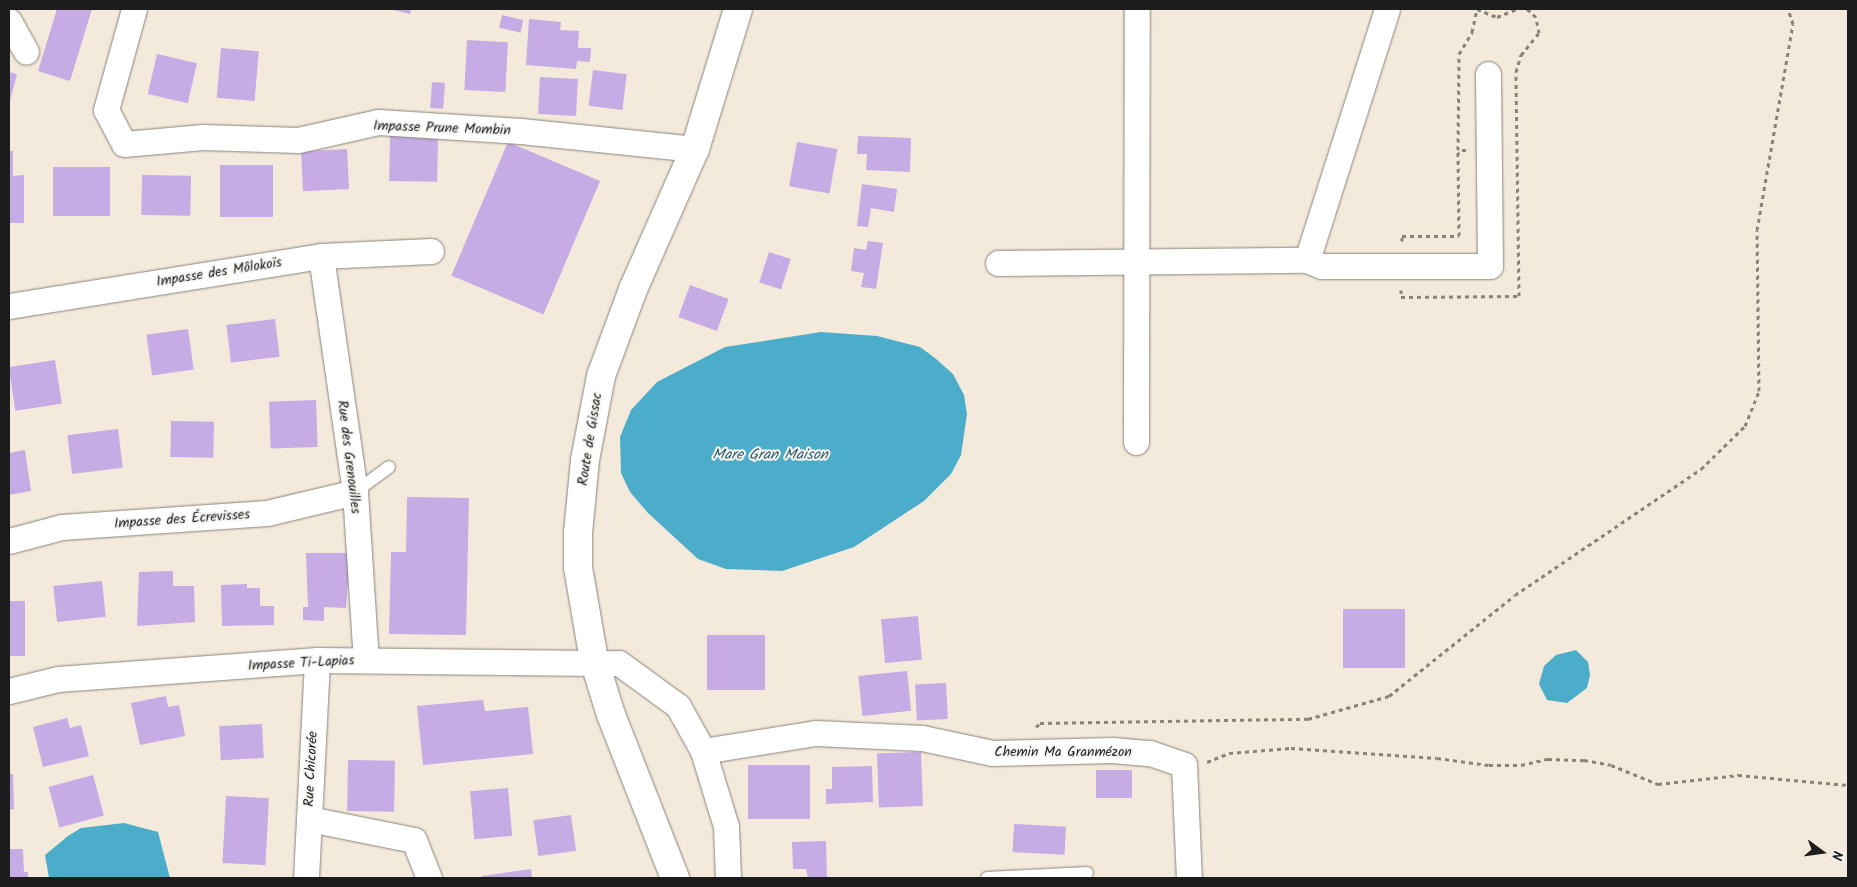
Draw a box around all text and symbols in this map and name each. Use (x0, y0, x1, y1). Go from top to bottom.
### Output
street label: Impasse Prune Mombin (373, 117, 511, 139)
street label: Impasse des Môlokoïs (155, 254, 283, 290)
street label: Route de Gissac (574, 391, 606, 487)
street label: Rue des Grenouilles (334, 399, 364, 515)
water label: Mare Gran Maison (712, 447, 828, 465)
street label: Impasse des Écrevisses (113, 506, 251, 532)
street label: Impasse Ti-Lapias (247, 652, 355, 674)
street label: Rue Chicorée (301, 731, 321, 807)
street label: Chemin Ma Granmézon (994, 744, 1132, 760)
north arrow (1797, 827, 1847, 877)
text: N (1825, 849, 1848, 863)

